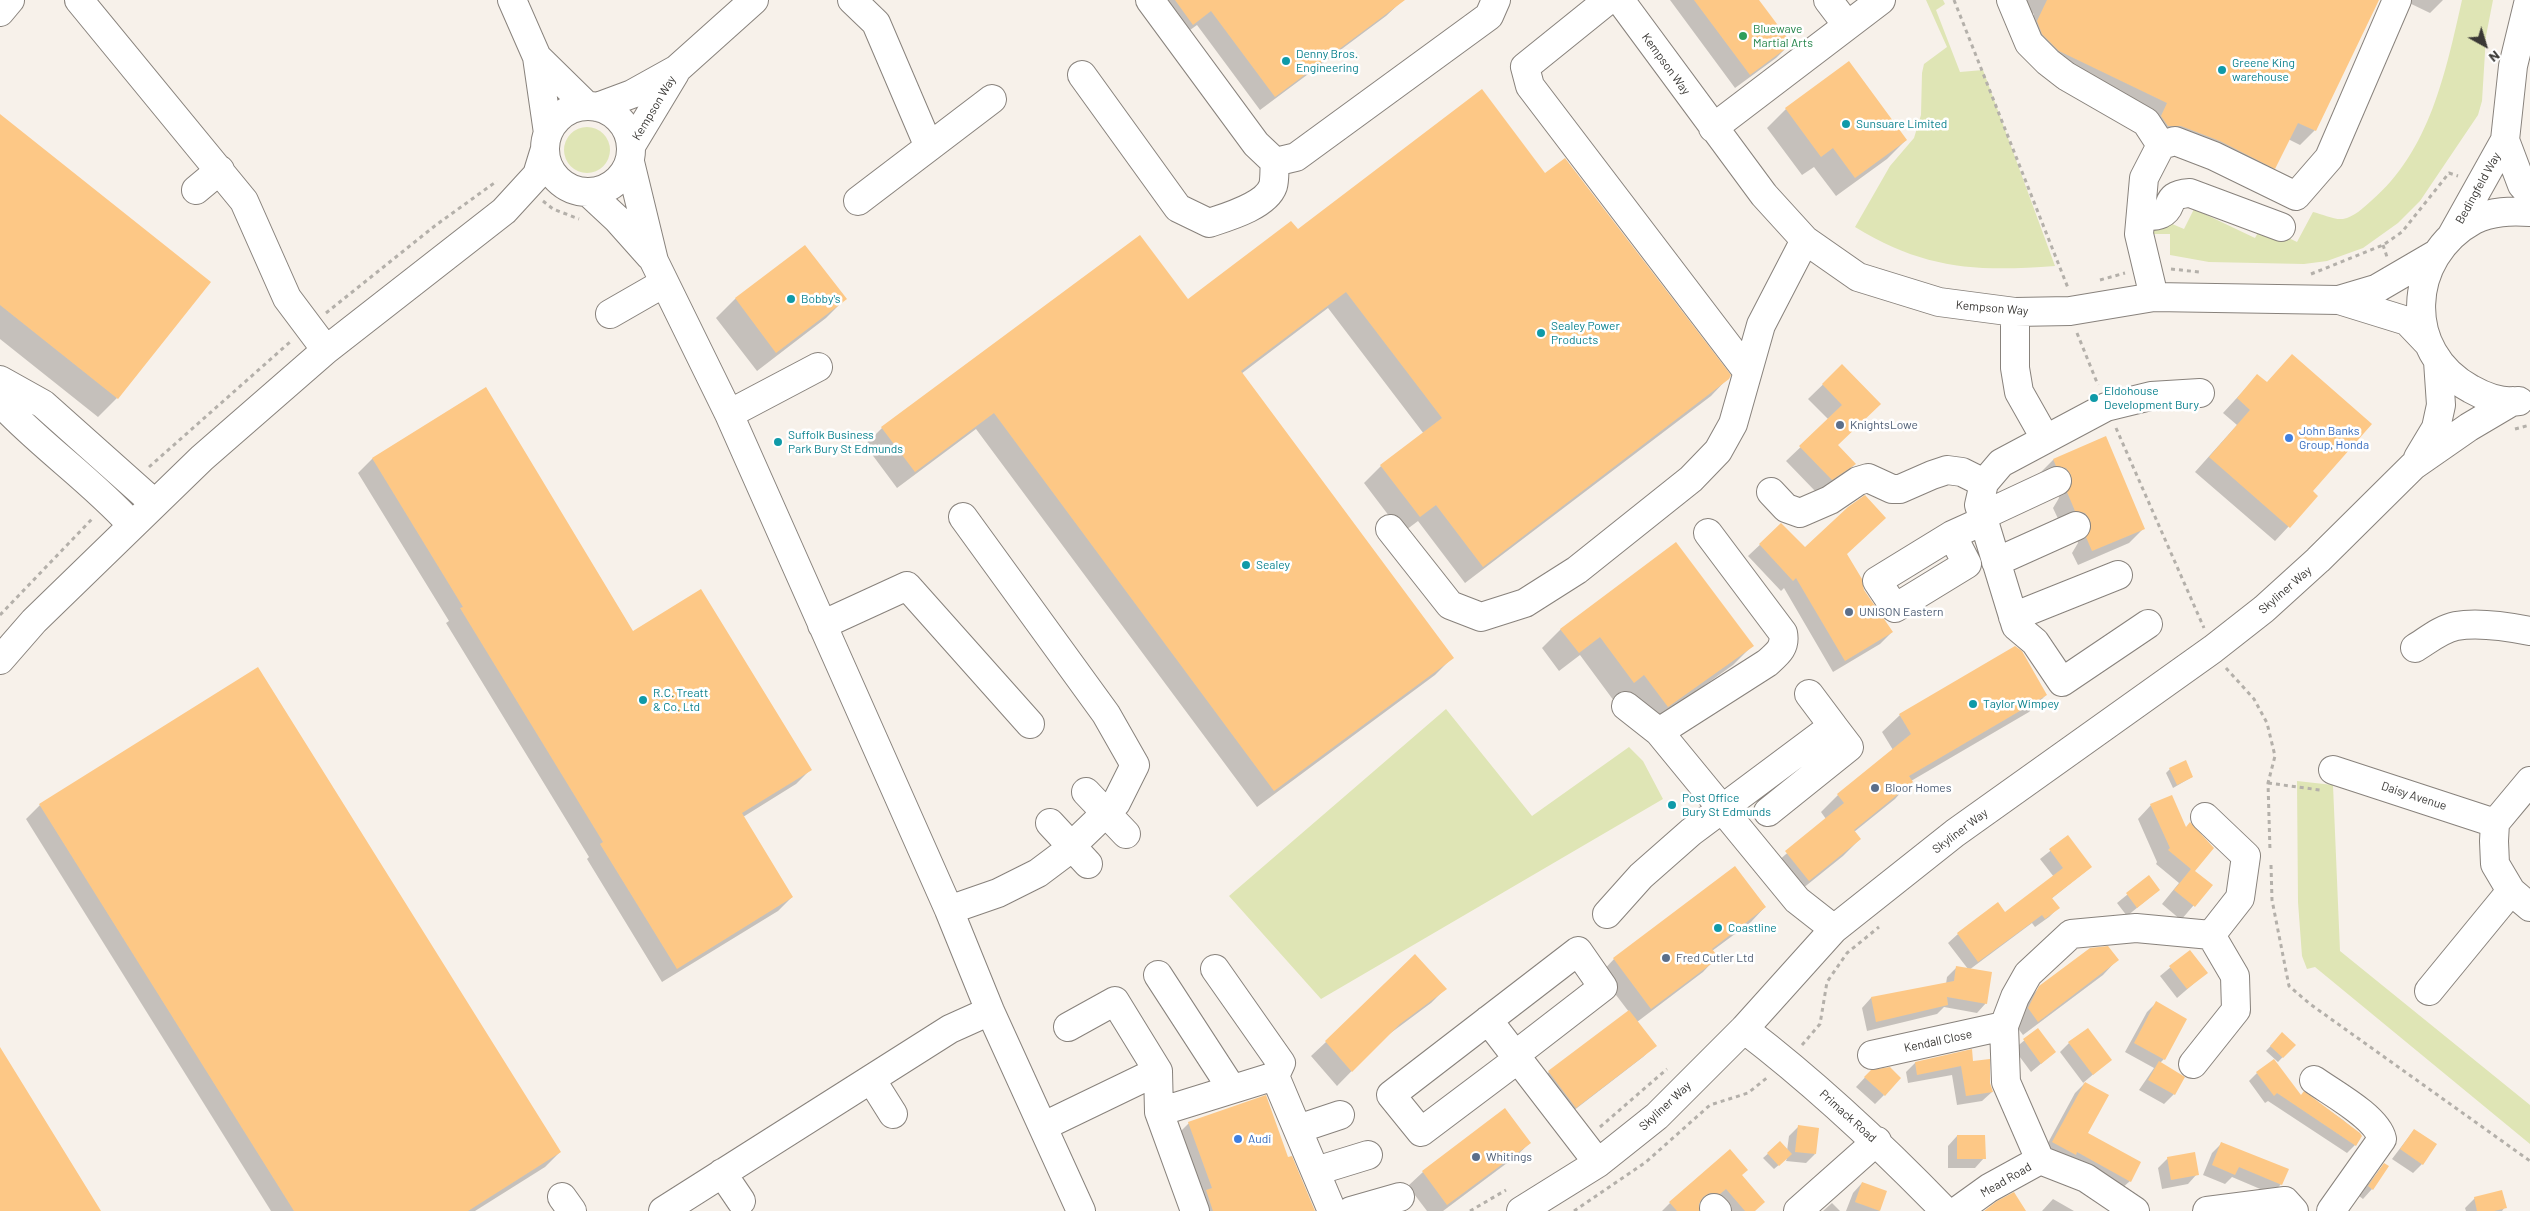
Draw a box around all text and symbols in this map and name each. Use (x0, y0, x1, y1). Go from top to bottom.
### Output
north arrow (2460, 20, 2510, 70)
place label: Bluewave Martial Arts (1753, 22, 1813, 50)
street label: Kempson Way (1639, 30, 1693, 98)
marker: Bluewave Martial Arts (1737, 30, 1749, 42)
place label: Denny Bros. Engineering (1296, 47, 1359, 75)
text: N (2486, 48, 2504, 67)
marker: Denny Bros. Engineering (1280, 55, 1292, 67)
place label: Greene King warehouse (2232, 56, 2295, 84)
marker: Greene King warehouse (2216, 64, 2228, 76)
street label: Kempson Way (629, 73, 679, 143)
place label: Sunsuare Limited (1856, 117, 1947, 131)
marker: Sunsuare Limited (1840, 118, 1852, 130)
street label: Bedingfeld Way (2452, 150, 2504, 226)
place label: Bobby's (801, 292, 841, 306)
marker: Bobby's (785, 293, 797, 305)
street label: Kempson Way (1955, 298, 2029, 318)
place label: Sealey Power Products (1551, 319, 1620, 347)
marker: Sealey Power Products (1535, 327, 1547, 339)
place label: Eldohouse Development Bury (2104, 384, 2199, 412)
marker: Eldohouse Development Bury (2088, 392, 2100, 404)
place label: KnightsLowe (1850, 418, 1918, 432)
marker: KnightsLowe (1834, 419, 1846, 431)
place label: John Banks Group, Honda (2299, 424, 2369, 452)
place label: Suffolk Business Park Bury St Edmunds (788, 428, 903, 456)
marker: John Banks Group, Honda (2283, 432, 2295, 444)
marker: Suffolk Business Park Bury St Edmunds (772, 436, 784, 448)
place label: Sealey (1256, 558, 1290, 572)
marker: Sealey (1240, 559, 1252, 571)
street label: Skyliner Way (2256, 563, 2314, 617)
place label: UNISON Eastern (1859, 605, 1944, 619)
marker: UNISON Eastern (1843, 606, 1855, 618)
place label: R.C. Treatt & Co. Ltd (653, 686, 708, 714)
marker: R.C. Treatt & Co. Ltd (637, 694, 649, 706)
place label: Taylor Wimpey (1983, 697, 2059, 711)
marker: Taylor Wimpey (1967, 698, 1979, 710)
street label: Daisy Avenue (2379, 779, 2449, 813)
place label: Bloor Homes (1885, 781, 1951, 795)
marker: Bloor Homes (1869, 782, 1881, 794)
place label: Post Office Bury St Edmunds (1682, 791, 1771, 819)
marker: Post Office Bury St Edmunds (1666, 799, 1678, 811)
street label: Skyliner Way (1930, 806, 1990, 856)
place label: Coastline (1728, 921, 1777, 935)
marker: Coastline (1712, 922, 1724, 934)
place label: Fred Cutler Ltd (1676, 951, 1754, 965)
marker: Fred Cutler Ltd (1660, 952, 1672, 964)
street label: Kendall Close (1903, 1027, 1973, 1055)
street label: Skyliner Way (1636, 1078, 1694, 1134)
street label: Primack Road (1817, 1087, 1879, 1145)
place label: Audi (1248, 1132, 1271, 1146)
marker: Audi (1232, 1133, 1244, 1145)
place label: Whitings (1486, 1150, 1532, 1164)
marker: Whitings (1470, 1151, 1482, 1163)
street label: Mead Road (1978, 1160, 2034, 1200)

